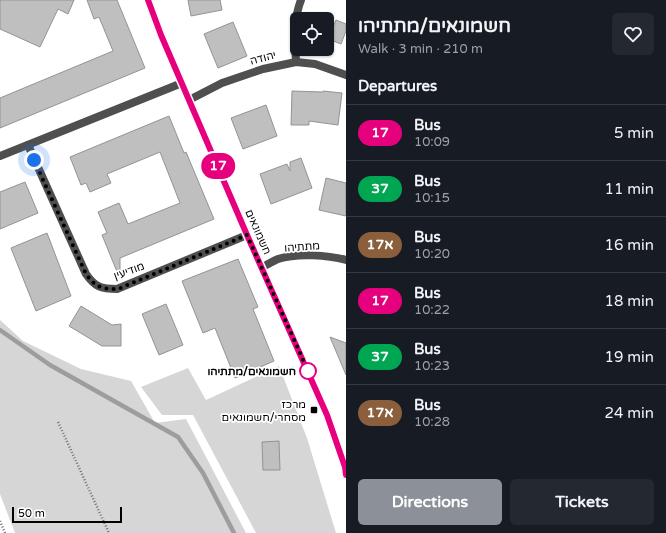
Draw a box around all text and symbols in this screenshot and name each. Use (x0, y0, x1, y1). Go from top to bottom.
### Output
map controls (290, 12, 334, 56)
button: locate (290, 12, 334, 56)
button: heart (612, 13, 654, 55)
text: חשמונאים/מתתיהו (358, 15, 511, 37)
text: Walk · 3 min · 210 m (358, 41, 483, 57)
street label: יהודה (248, 48, 278, 68)
text: Departures (358, 77, 437, 95)
text: Bus (414, 116, 441, 134)
text: 17 (371, 124, 389, 141)
text: 5 min (614, 124, 654, 142)
text: 10:09 (414, 134, 450, 150)
your location (24, 150, 44, 170)
line badge: 17 (200, 153, 236, 179)
text: 17 (209, 157, 227, 174)
text: Bus (414, 172, 441, 190)
text: 37 (371, 180, 389, 197)
text: 11 min (605, 180, 654, 198)
text: 10:15 (414, 190, 450, 206)
street label: חשמונאים (242, 207, 274, 257)
text: Bus (414, 228, 441, 246)
text: 17א (367, 236, 393, 253)
text: 16 min (605, 236, 654, 254)
street label: מתתיהו (284, 239, 320, 255)
text: 10:20 (414, 246, 450, 262)
street label: מודיעין (112, 259, 146, 283)
text: Bus (414, 284, 441, 302)
text: 17 (371, 292, 389, 309)
text: 18 min (605, 292, 654, 310)
text: 10:22 (414, 302, 450, 318)
text: Bus (414, 340, 441, 358)
text: 37 (371, 348, 389, 365)
text: 19 min (605, 348, 654, 366)
text: 10:23 (414, 358, 450, 374)
marker: חשמונאים/מתתיהו (299, 362, 317, 380)
place label: חשמונאים/מתתיהו (207, 365, 296, 378)
text: Bus (414, 396, 441, 414)
place label: מרכז מסחרי/חשמונאים (222, 398, 306, 424)
text: 17א (367, 404, 393, 421)
text: 24 min (605, 404, 654, 422)
marker: מרכז מסחרי/חשמונאים (309, 405, 319, 415)
text: 10:28 (414, 414, 450, 430)
button: Directions (358, 479, 502, 525)
button: Tickets (510, 479, 654, 525)
scale bar (12, 505, 122, 524)
text: 50 m (18, 507, 45, 520)

